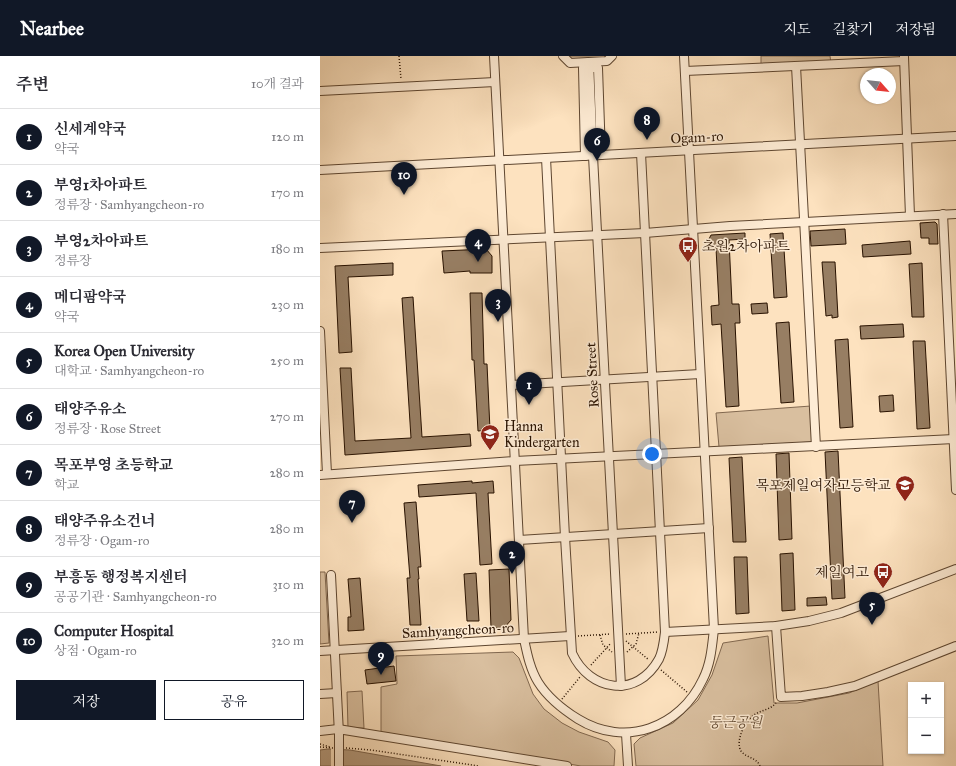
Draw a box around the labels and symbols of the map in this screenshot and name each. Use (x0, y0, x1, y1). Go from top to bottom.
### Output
north arrow (860, 68, 896, 104)
pin: 8 (634, 107, 660, 140)
pin: 6 (584, 128, 610, 161)
street label: Ogam-ro (670, 128, 724, 147)
pin: 10 (391, 162, 417, 195)
pin: 4 (465, 229, 491, 262)
bus stop icon: 초원2차아파트 (677, 235, 699, 263)
place label: 초원2차아파트 (702, 238, 791, 255)
pin: 3 (485, 289, 511, 322)
street label: Rose Street (582, 342, 603, 408)
pin: 1 (516, 372, 542, 405)
place label: Hanna Kindergarten (504, 418, 580, 451)
school or university icon: Hanna Kindergarten (479, 423, 501, 451)
your location (642, 444, 662, 464)
school or university icon: 목포제일여자고등학교 (894, 474, 916, 502)
place label: 목포제일여자고등학교 (756, 477, 891, 494)
pin: 7 (339, 490, 365, 523)
pin: 2 (499, 541, 525, 574)
bus stop icon: 제일여고 (872, 561, 894, 589)
place label: 제일여고 (815, 564, 869, 581)
pin: 5 (859, 592, 885, 625)
street label: Samhyangcheon-ro (402, 619, 514, 642)
pin: 9 (368, 642, 394, 675)
park label: 둥근공원 (708, 714, 764, 731)

